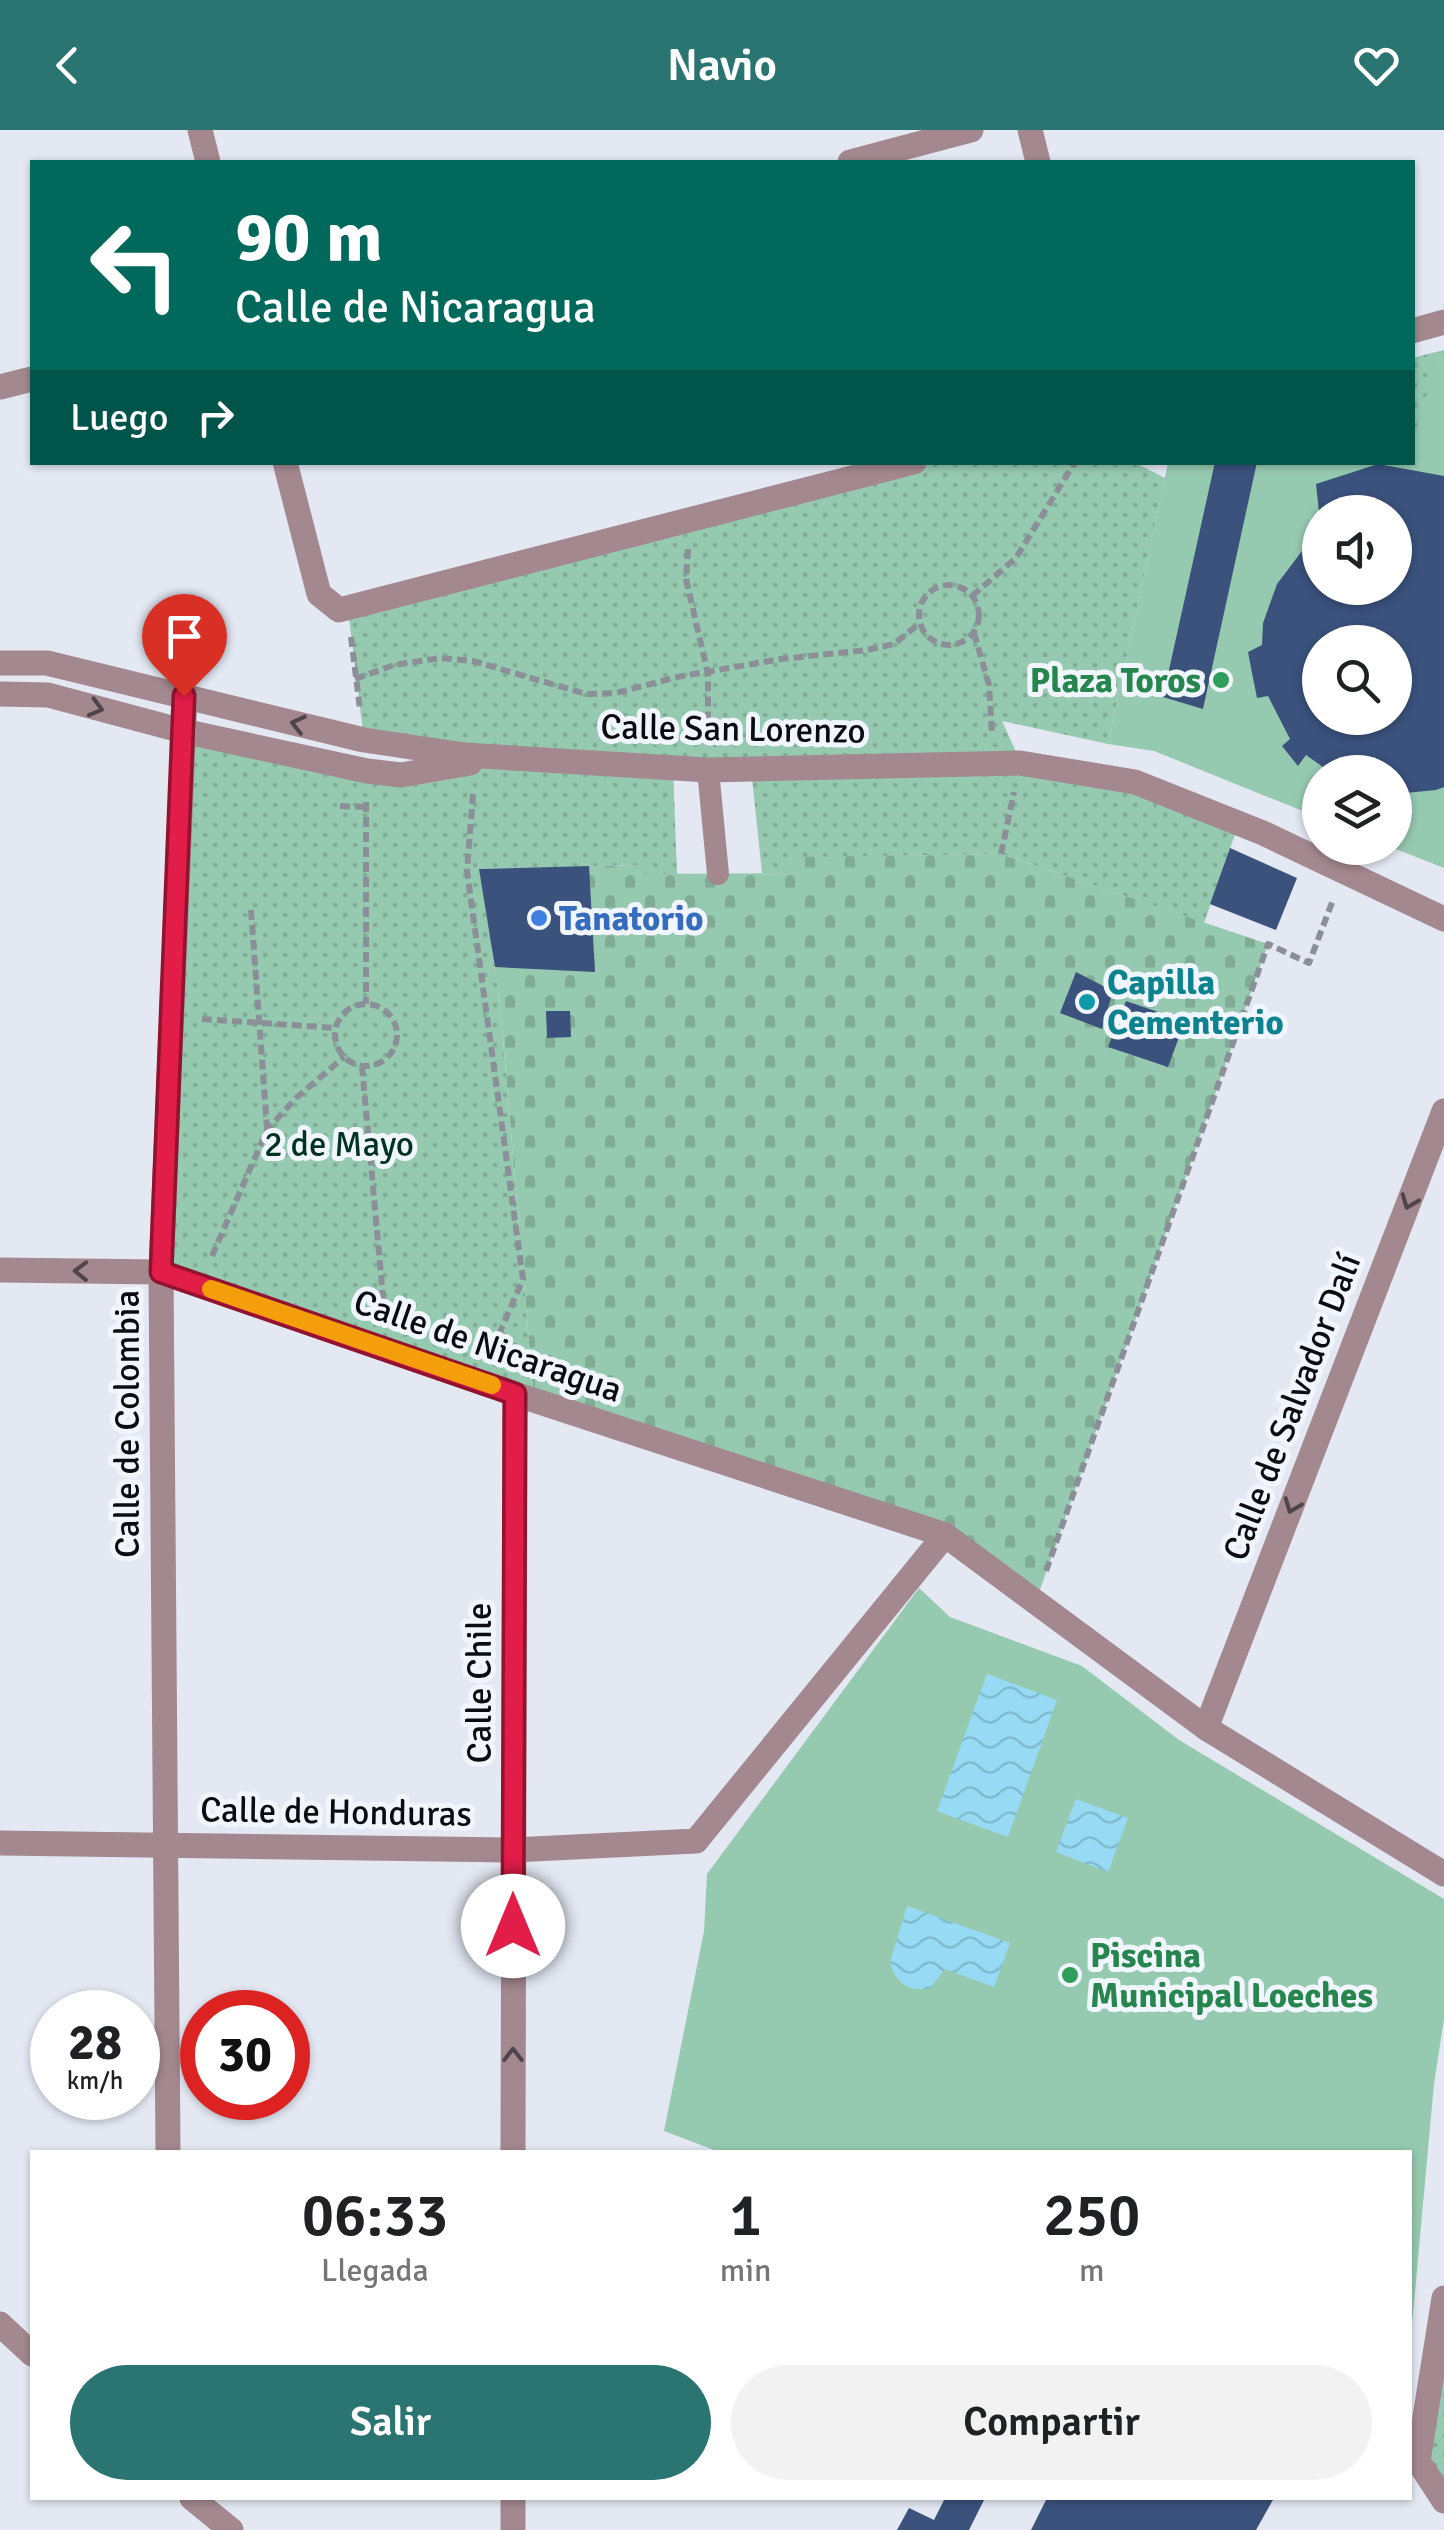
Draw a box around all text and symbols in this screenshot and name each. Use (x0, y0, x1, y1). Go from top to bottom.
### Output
icon: back (40, 38, 95, 93)
text: Navio (667, 38, 777, 93)
icon: heart (1349, 38, 1404, 93)
text: 90 m (235, 194, 383, 280)
icon: left (70, 200, 200, 330)
text: Calle de Nicaragua (235, 280, 596, 335)
icon: right (188, 390, 243, 445)
text: Luego (70, 394, 168, 441)
map controls (1302, 495, 1412, 865)
button: sound (1302, 495, 1412, 605)
pin (142, 594, 227, 697)
icon: arrive (157, 609, 212, 664)
button: search (1302, 625, 1412, 735)
place label: Plaza Toros (1030, 659, 1201, 702)
marker: Plaza Toros (1210, 669, 1232, 691)
one-way arrow (87, 696, 104, 717)
street label: Calle San Lorenzo (600, 705, 866, 753)
one-way arrow (290, 715, 307, 736)
button: layers (1302, 755, 1412, 865)
place label: Tanatorio (559, 897, 704, 940)
marker: Tanatorio (528, 907, 550, 929)
place label: Capilla Cementerio (1107, 961, 1284, 1044)
marker: Capilla Cementerio (1076, 991, 1098, 1013)
park label: 2 de Mayo (264, 1123, 414, 1166)
one-way arrow (1400, 1193, 1421, 1210)
street label: Calle de Salvador Dalí (1214, 1247, 1371, 1566)
one-way arrow (72, 1260, 88, 1282)
street label: Calle de Nicaragua (348, 1280, 628, 1412)
street label: Calle de Colombia (106, 1290, 149, 1558)
one-way arrow (1283, 1496, 1304, 1513)
street label: Calle Chile (458, 1603, 501, 1763)
street label: Calle de Honduras (200, 1788, 472, 1836)
position arrow (461, 1874, 565, 1978)
place label: Piscina Municipal Loeches (1090, 1934, 1373, 2017)
marker: Piscina Municipal Loeches (1059, 1964, 1081, 1986)
speed limit sign: 30 (180, 1990, 310, 2120)
text: 28 (68, 2012, 122, 2074)
one-way arrow (502, 2047, 524, 2062)
text: km/h (67, 2065, 123, 2096)
text: 06:33 (302, 2179, 448, 2253)
text: 1 (729, 2179, 762, 2253)
text: 250 (1043, 2179, 1140, 2253)
text: Llegada (321, 2251, 429, 2290)
text: min (720, 2251, 771, 2290)
text: m (1079, 2251, 1105, 2290)
button: Salir (70, 2365, 711, 2480)
button: Compartir (731, 2365, 1372, 2480)

